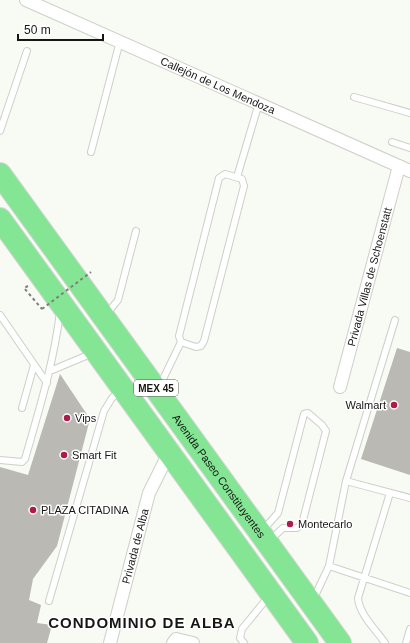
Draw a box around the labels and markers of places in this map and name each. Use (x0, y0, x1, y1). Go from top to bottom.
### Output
place label: Walmart (345, 399, 386, 411)
marker: Walmart (389, 400, 399, 410)
place label: Vips (75, 412, 97, 424)
marker: Vips (62, 413, 72, 423)
place label: Smart Fit (72, 449, 117, 461)
marker: Smart Fit (59, 450, 69, 460)
place label: PLAZA CITADINA (41, 504, 129, 516)
marker: PLAZA CITADINA (28, 505, 38, 515)
place label: Montecarlo (298, 518, 352, 530)
marker: Montecarlo (285, 519, 295, 529)

